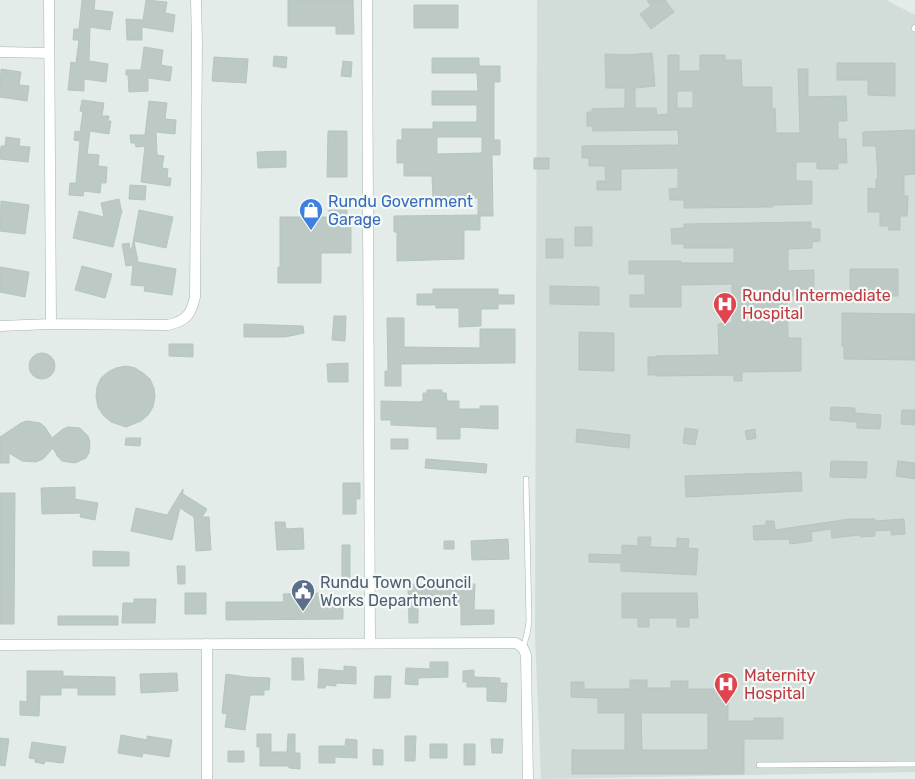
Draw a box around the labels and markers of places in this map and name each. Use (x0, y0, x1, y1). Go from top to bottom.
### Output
place label: Rundu Government Garage (328, 192, 473, 229)
shop icon: Rundu Government Garage (298, 197, 324, 231)
place label: Rundu Intermediate Hospital (742, 286, 891, 323)
hospital icon: Rundu Intermediate Hospital (712, 291, 738, 325)
place label: Rundu Town Council Works Department (320, 573, 471, 610)
public building icon: Rundu Town Council Works Department (290, 578, 316, 612)
place label: Maternity Hospital (744, 666, 816, 703)
hospital icon: Maternity Hospital (713, 671, 739, 705)

